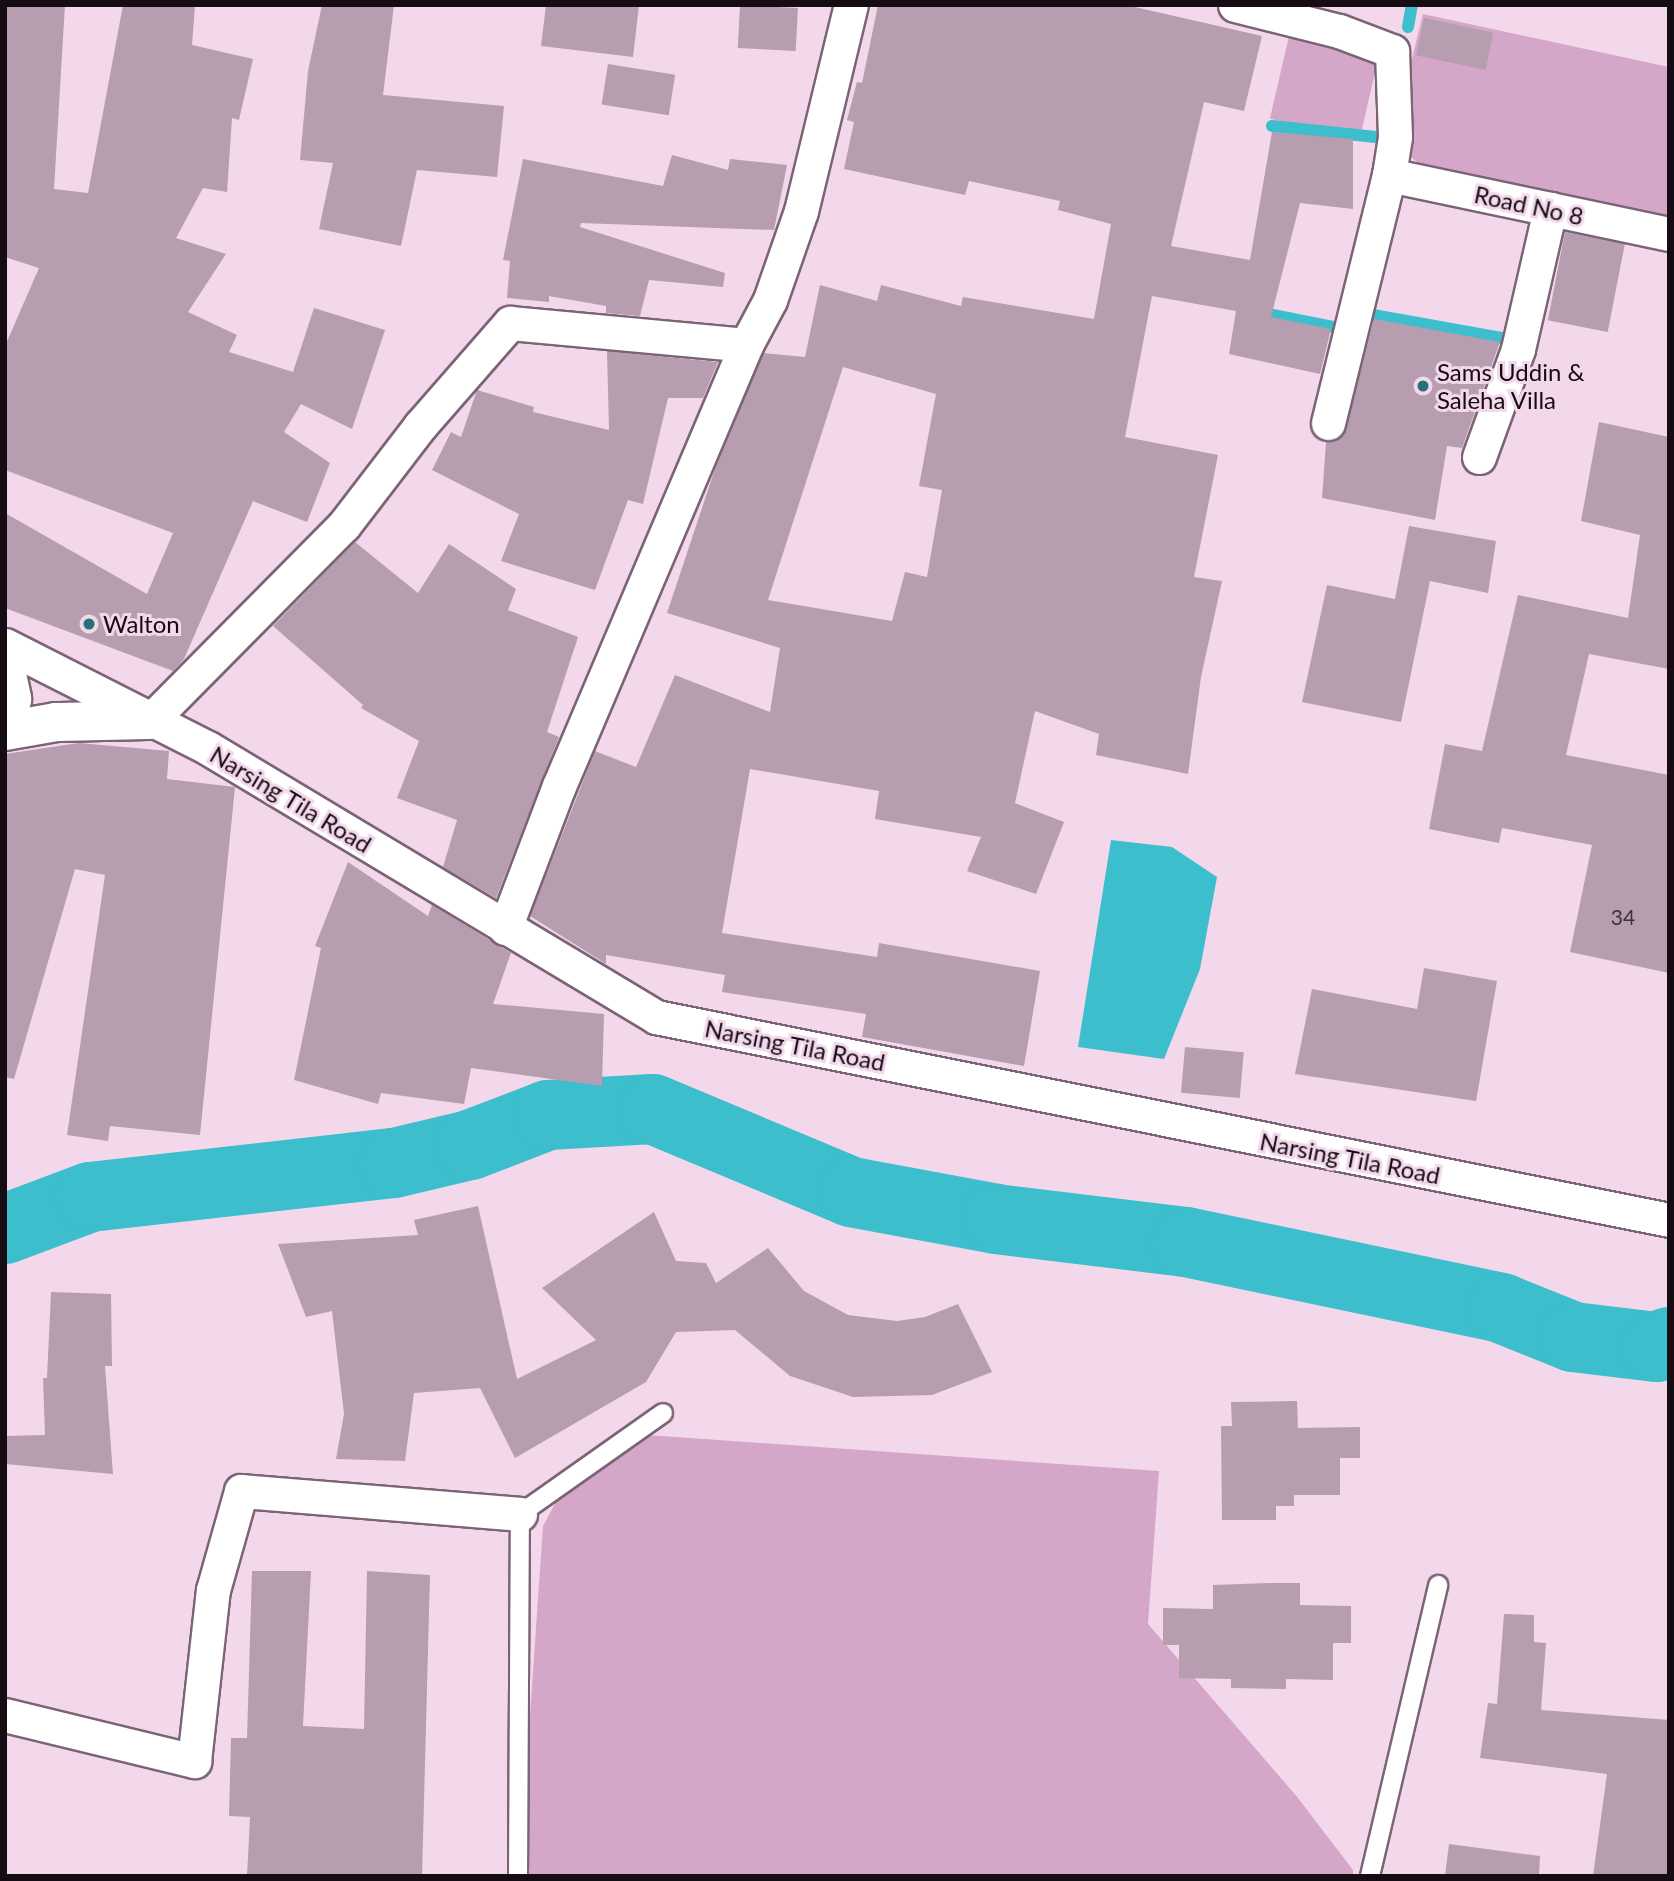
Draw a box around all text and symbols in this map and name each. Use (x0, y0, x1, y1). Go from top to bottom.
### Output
street label: Road No 8 (1472, 179, 1586, 231)
place label: Sams Uddin & Saleha Villa (1437, 358, 1585, 414)
marker: Sams Uddin & Saleha Villa (1415, 378, 1431, 394)
place label: Walton (103, 610, 180, 638)
marker: Walton (81, 616, 97, 632)
street label: Narsing Tila Road (205, 739, 377, 859)
house number: 34 (1611, 904, 1635, 930)
street label: Narsing Tila Road (702, 1013, 888, 1077)
street label: Narsing Tila Road (1257, 1126, 1443, 1190)

